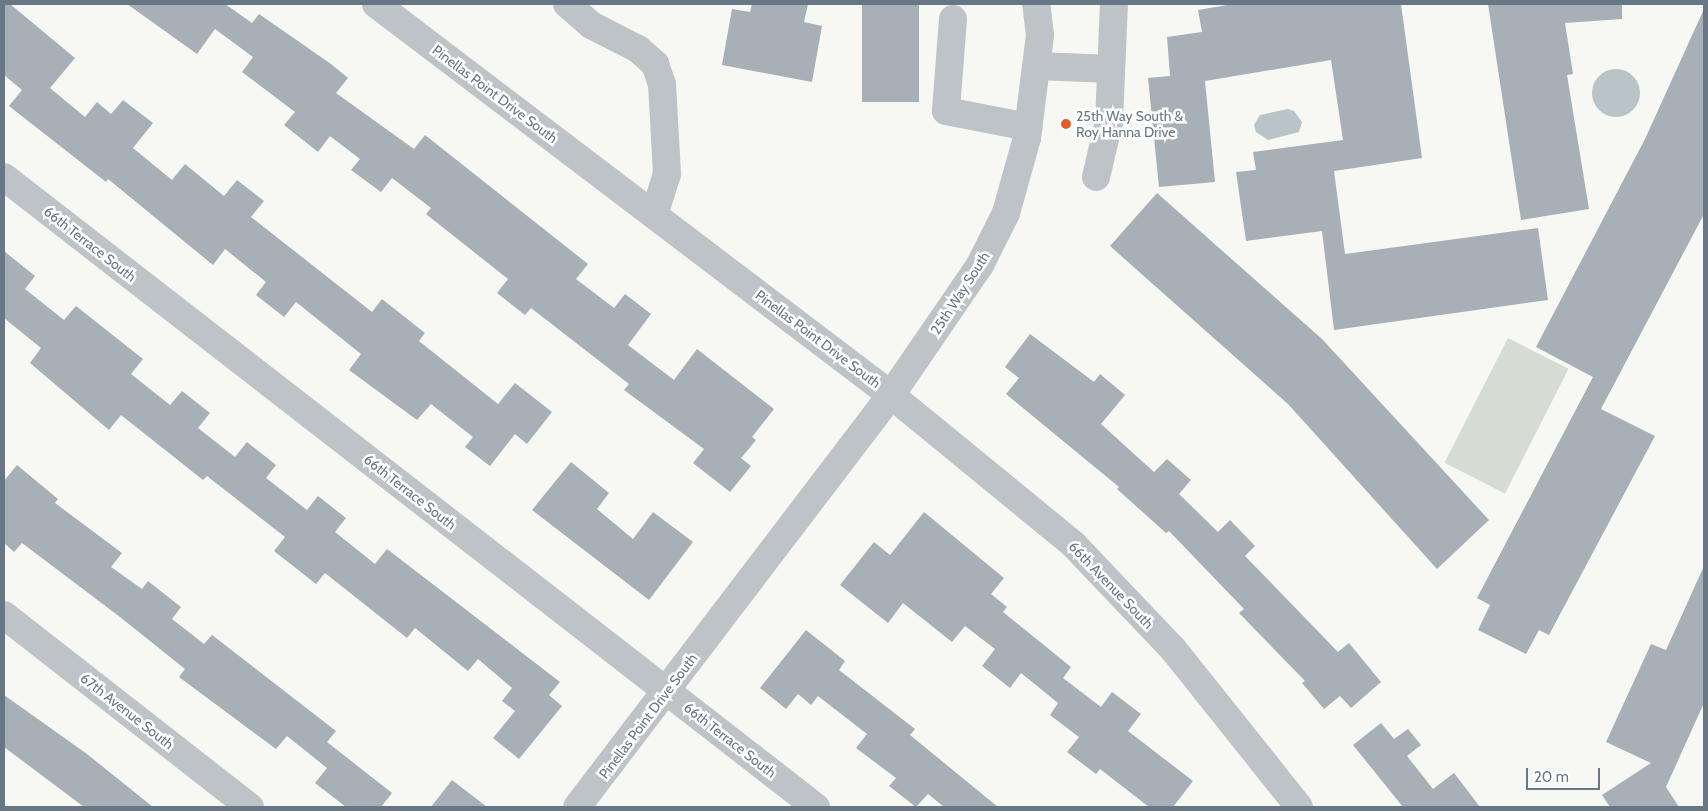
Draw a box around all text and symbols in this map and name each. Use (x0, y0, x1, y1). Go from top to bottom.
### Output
street label: Pinellas Point Drive South (429, 41, 561, 147)
place label: 25th Way South & Roy Hanna Drive (1076, 108, 1183, 140)
marker: 25th Way South & Roy Hanna Drive (1060, 118, 1072, 130)
street label: 66th Terrace South (41, 203, 139, 285)
street label: 25th Way South (927, 248, 993, 338)
street label: Pinellas Point Drive South (752, 286, 884, 392)
street label: 66th Terrace South (361, 451, 459, 533)
street label: 66th Avenue South (1065, 538, 1157, 632)
street label: Pinellas Point Drive South (595, 650, 701, 782)
street label: 67th Avenue South (77, 669, 177, 753)
street label: 66th Terrace South (681, 699, 779, 781)
scale bar (1528, 758, 1602, 790)
text: 20 m (1534, 768, 1569, 786)

